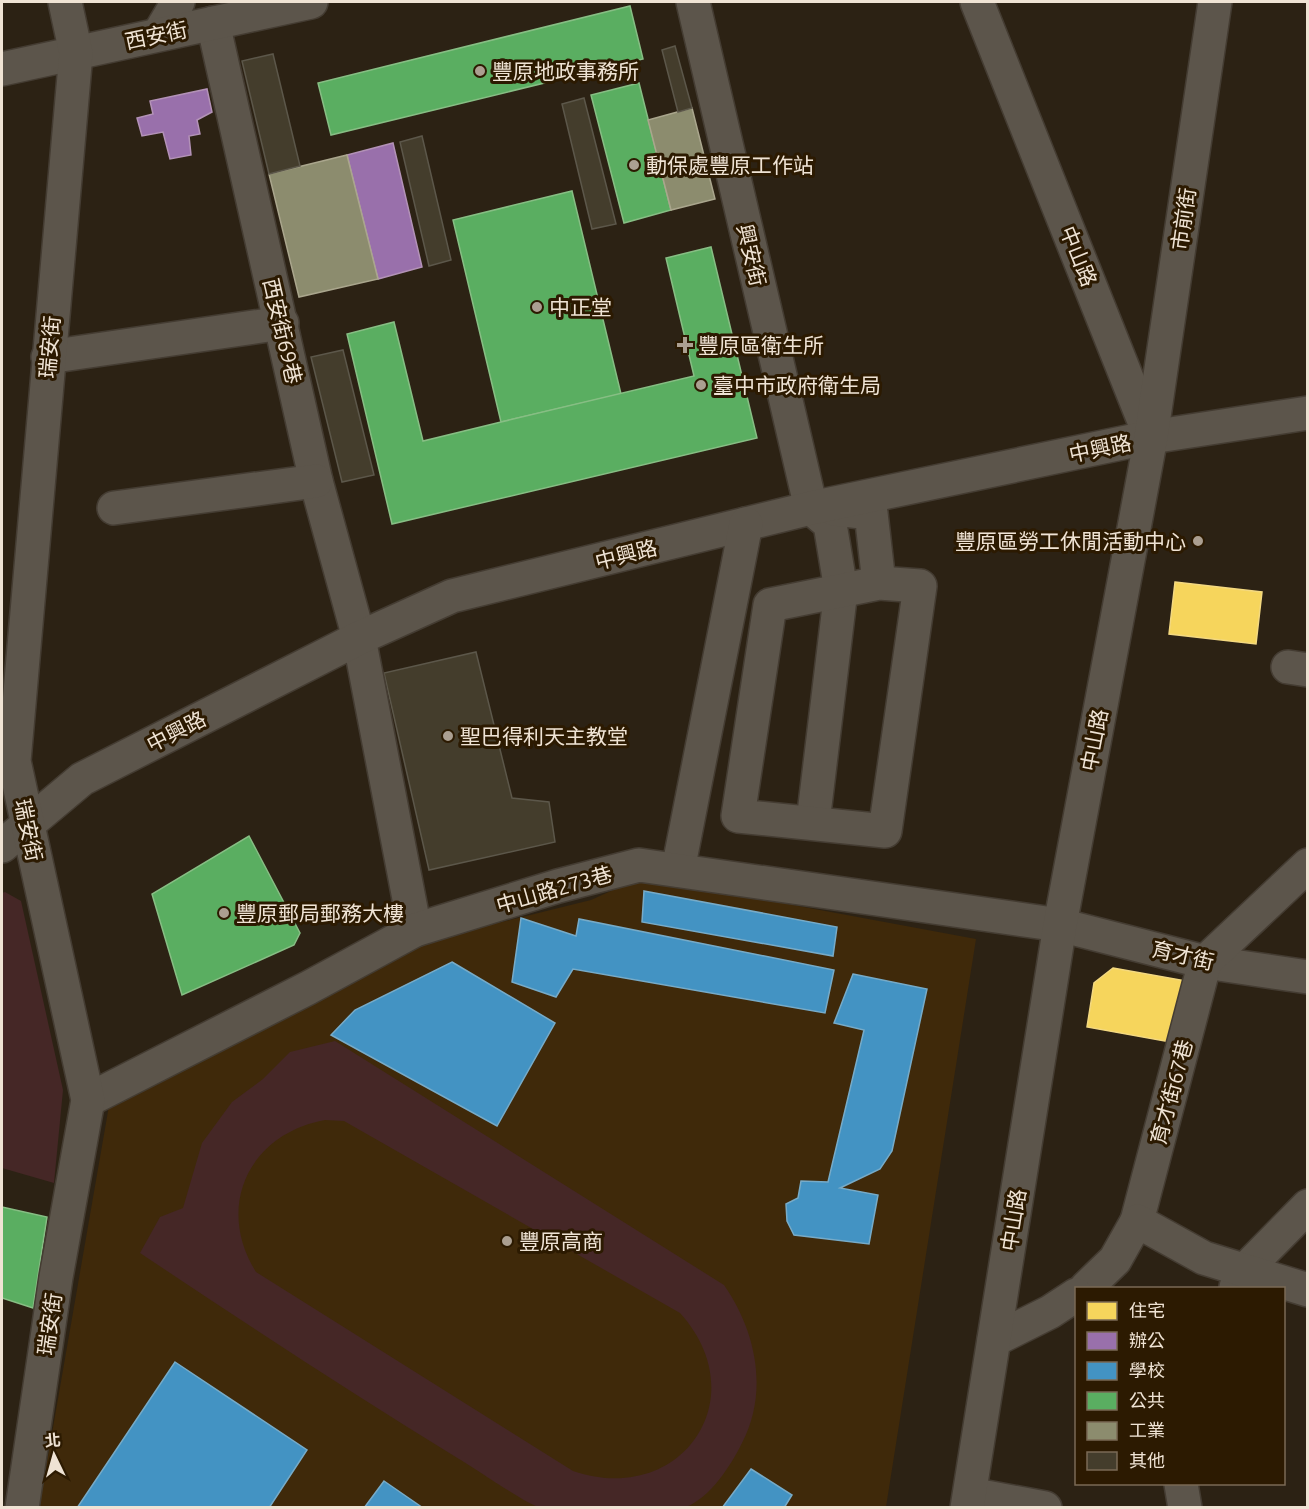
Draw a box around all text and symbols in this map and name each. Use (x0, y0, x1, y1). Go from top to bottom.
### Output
street label: 西安街 (123, 17, 189, 53)
place label: 豐原地政事務所 (492, 59, 639, 83)
marker: 豐原地政事務所 (473, 64, 487, 78)
place label: 動保處豐原工作站 (646, 153, 814, 177)
marker: 動保處豐原工作站 (627, 158, 641, 172)
street label: 市前街 (1167, 186, 1199, 252)
street label: 興安街 (733, 222, 771, 288)
street label: 中山路 (1056, 222, 1102, 290)
street label: 西安街69巷 (259, 276, 307, 386)
place label: 中正堂 (549, 295, 612, 319)
marker: 中正堂 (530, 300, 544, 314)
street label: 瑞安街 (34, 315, 64, 379)
place label: 豐原區衛生所 (698, 333, 824, 357)
marker: 豐原區衛生所 (676, 336, 694, 354)
place label: 臺中市政府衛生局 (713, 373, 881, 397)
marker: 臺中市政府衛生局 (694, 378, 708, 392)
street label: 中興路 (1067, 430, 1133, 466)
place label: 豐原區勞工休閒活動中心 (955, 529, 1186, 553)
marker: 豐原區勞工休閒活動中心 (1191, 534, 1205, 548)
street label: 中興路 (593, 535, 659, 573)
street label: 中興路 (142, 706, 210, 756)
street label: 中山路 (1076, 707, 1112, 773)
place label: 聖巴得利天主教堂 (460, 724, 628, 748)
marker: 聖巴得利天主教堂 (441, 729, 455, 743)
street label: 瑞安街 (11, 797, 47, 863)
street label: 中山路273巷 (493, 861, 615, 917)
place label: 豐原郵局郵務大樓 (236, 901, 404, 925)
marker: 豐原郵局郵務大樓 (217, 906, 231, 920)
street label: 育才街 (1150, 936, 1216, 974)
street label: 育才街67巷 (1145, 1037, 1197, 1147)
street label: 中山路 (996, 1187, 1030, 1253)
place label: 豐原高商 (519, 1229, 603, 1253)
marker: 豐原高商 (500, 1234, 514, 1248)
legend (1075, 1287, 1285, 1485)
street label: 瑞安街 (33, 1291, 65, 1357)
text: 住宅 (1129, 1300, 1165, 1320)
text: 辦公 (1129, 1330, 1165, 1350)
text: 學校 (1129, 1360, 1165, 1380)
text: 公共 (1129, 1390, 1165, 1410)
text: 工業 (1129, 1420, 1165, 1440)
north arrow (24, 1425, 84, 1485)
text: 北 (44, 1430, 61, 1450)
text: 其他 (1129, 1450, 1165, 1470)

